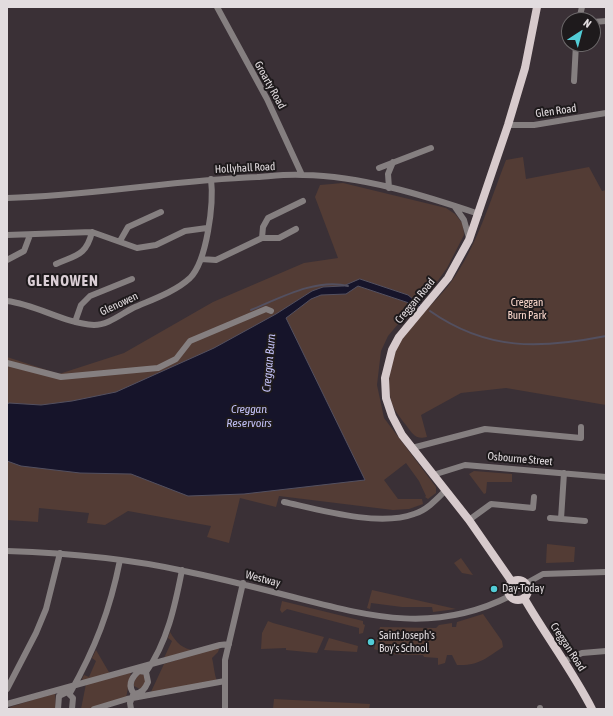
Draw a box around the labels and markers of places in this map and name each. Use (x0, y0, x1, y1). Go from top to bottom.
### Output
place label: Day-Today (502, 582, 544, 596)
marker: Day-Today (489, 584, 499, 594)
place label: Saint Joseph's Boy's School (379, 629, 435, 655)
marker: Saint Joseph's Boy's School (366, 637, 376, 647)

